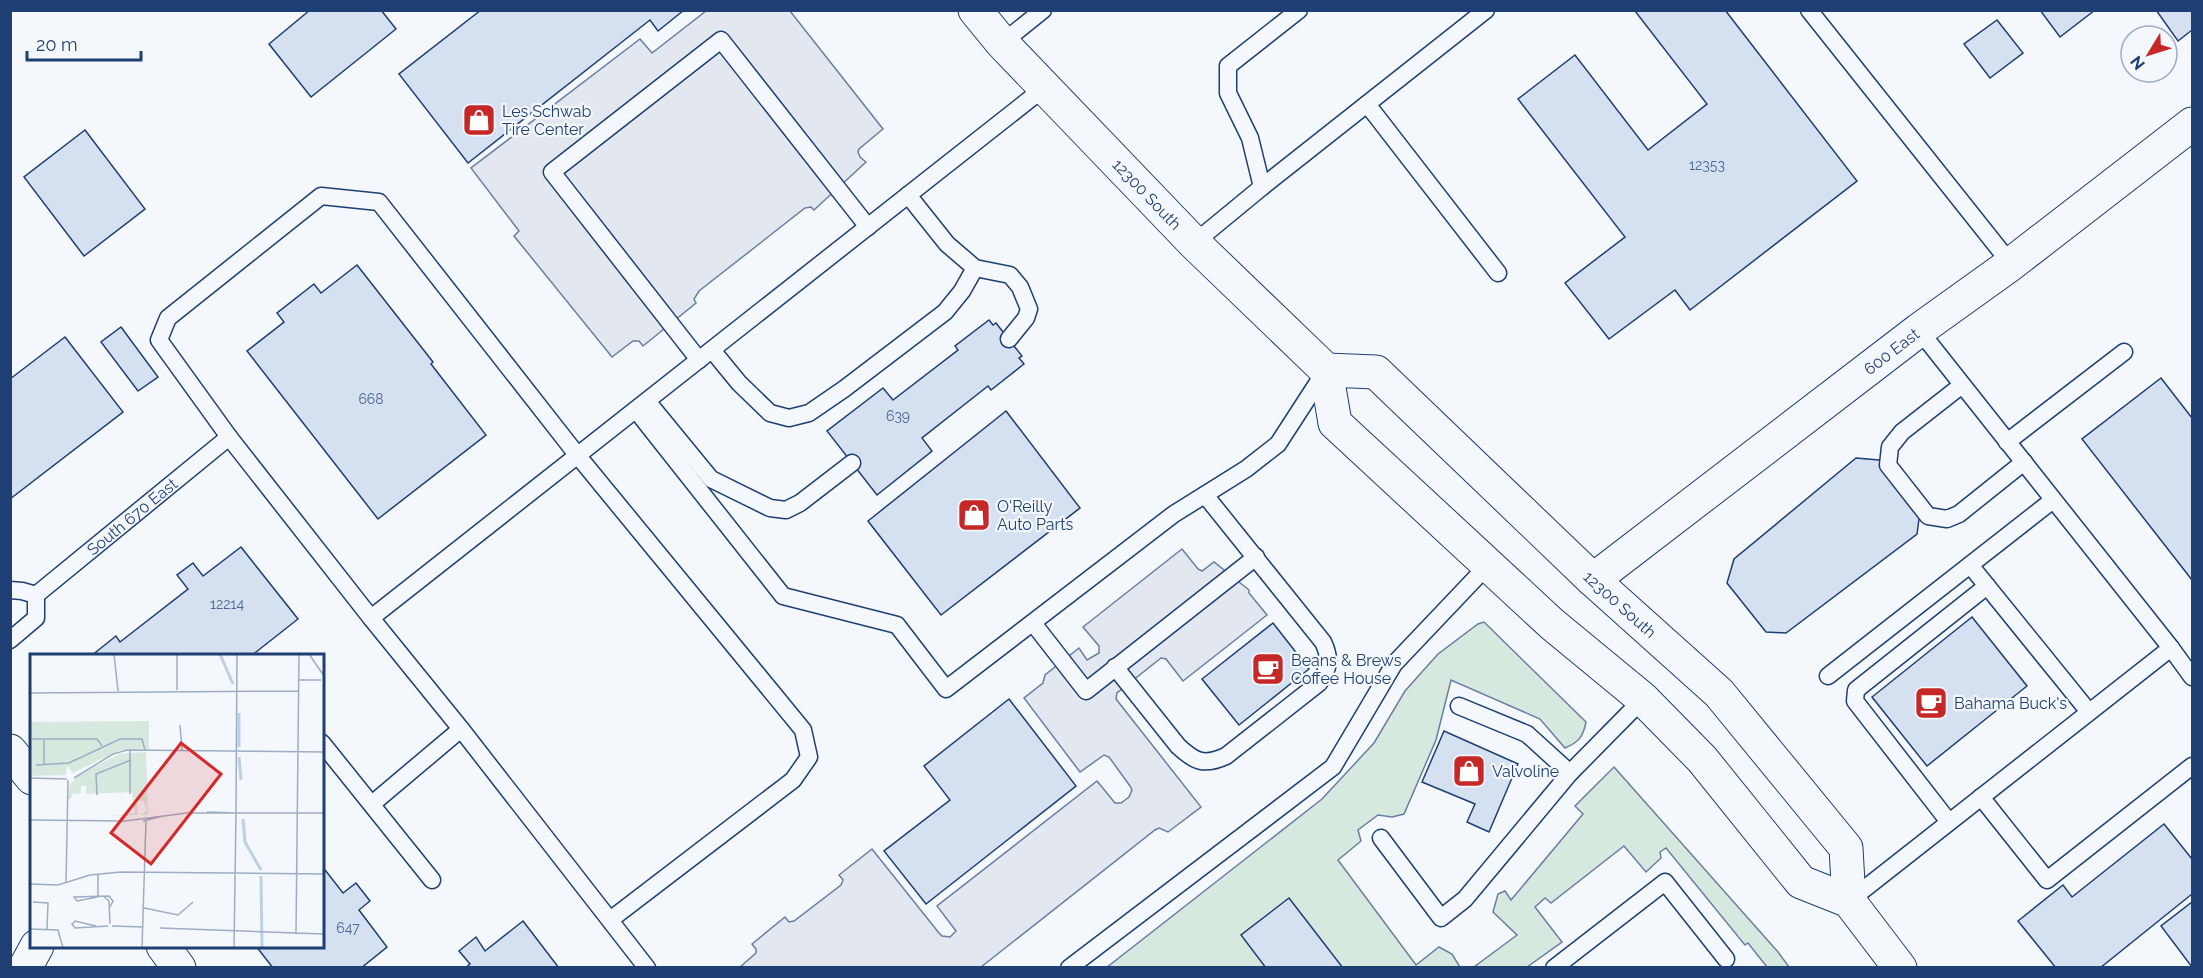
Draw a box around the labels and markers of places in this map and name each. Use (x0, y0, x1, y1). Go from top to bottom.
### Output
shop icon: Les Schwab Tire Center (461, 102, 497, 138)
place label: Les Schwab Tire Center (502, 102, 592, 139)
shop icon: O'Reilly Auto Parts (956, 497, 992, 533)
place label: O'Reilly Auto Parts (997, 497, 1074, 534)
cafe icon: Beans & Brews Coffee House (1250, 651, 1286, 687)
place label: Beans & Brews Coffee House (1291, 651, 1402, 688)
cafe icon: Bahama Buck's (1913, 685, 1949, 721)
place label: Bahama Buck's (1954, 694, 2067, 713)
shop icon: Valvoline (1451, 753, 1487, 789)
place label: Valvoline (1492, 762, 1559, 781)

